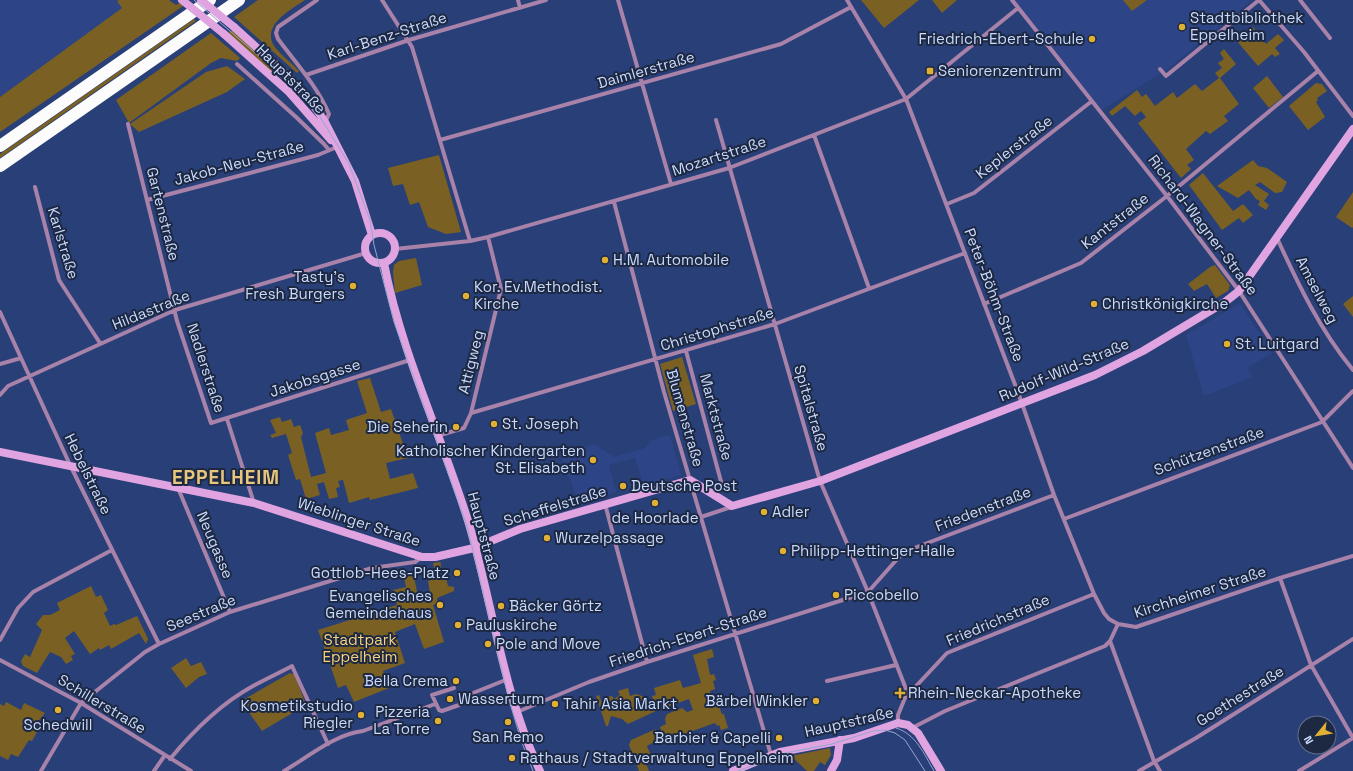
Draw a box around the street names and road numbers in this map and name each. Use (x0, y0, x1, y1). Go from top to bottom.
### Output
street label: Karl-Benz-Straße (325, 7, 449, 64)
street label: Hauptstraße (253, 40, 330, 118)
street label: Daimlerstraße (595, 47, 697, 92)
street label: Keplerstraße (971, 111, 1056, 183)
street label: Mozartstraße (669, 131, 768, 180)
street label: Jakob-Neu-Straße (172, 136, 306, 189)
street label: Richard-Wagner-Straße (1144, 151, 1263, 299)
street label: Gartenstraße (143, 165, 184, 263)
street label: Kantstraße (1077, 188, 1152, 253)
street label: Karlstraße (44, 205, 83, 281)
street label: Peter-Böhm-Straße (960, 225, 1029, 364)
street label: Amselweg (1292, 253, 1343, 327)
street label: Hildastraße (109, 285, 193, 334)
street label: Christophstraße (658, 302, 776, 355)
street label: Nadlerstraße (183, 321, 230, 415)
street label: Attigweg (453, 328, 488, 396)
street label: Rudolf-Wild-Straße (996, 333, 1132, 406)
street label: Jakobsgasse (267, 354, 363, 401)
street label: Spitalstraße (790, 363, 833, 453)
street label: Blumenstraße (662, 367, 709, 469)
street label: Marktstraße (696, 371, 737, 463)
street label: Schützenstraße (1151, 422, 1267, 479)
street label: Hebelstraße (61, 430, 116, 518)
street label: Scheffelstraße (501, 481, 609, 530)
street label: Friedenstraße (932, 482, 1033, 536)
street label: Hauptstraße (464, 490, 505, 582)
street label: Wieblinger Straße (295, 493, 423, 550)
street label: Neugasse (193, 508, 238, 581)
street label: Kirchheimer Straße (1131, 561, 1268, 622)
street label: Seestraße (163, 589, 239, 636)
street label: Friedrichstraße (943, 589, 1052, 650)
street label: Friedrich-Ebert-Straße (607, 602, 769, 671)
street label: Goethestraße (1192, 661, 1287, 730)
street label: Schillerstraße (55, 670, 150, 737)
street label: Hauptstraße (803, 702, 895, 741)

